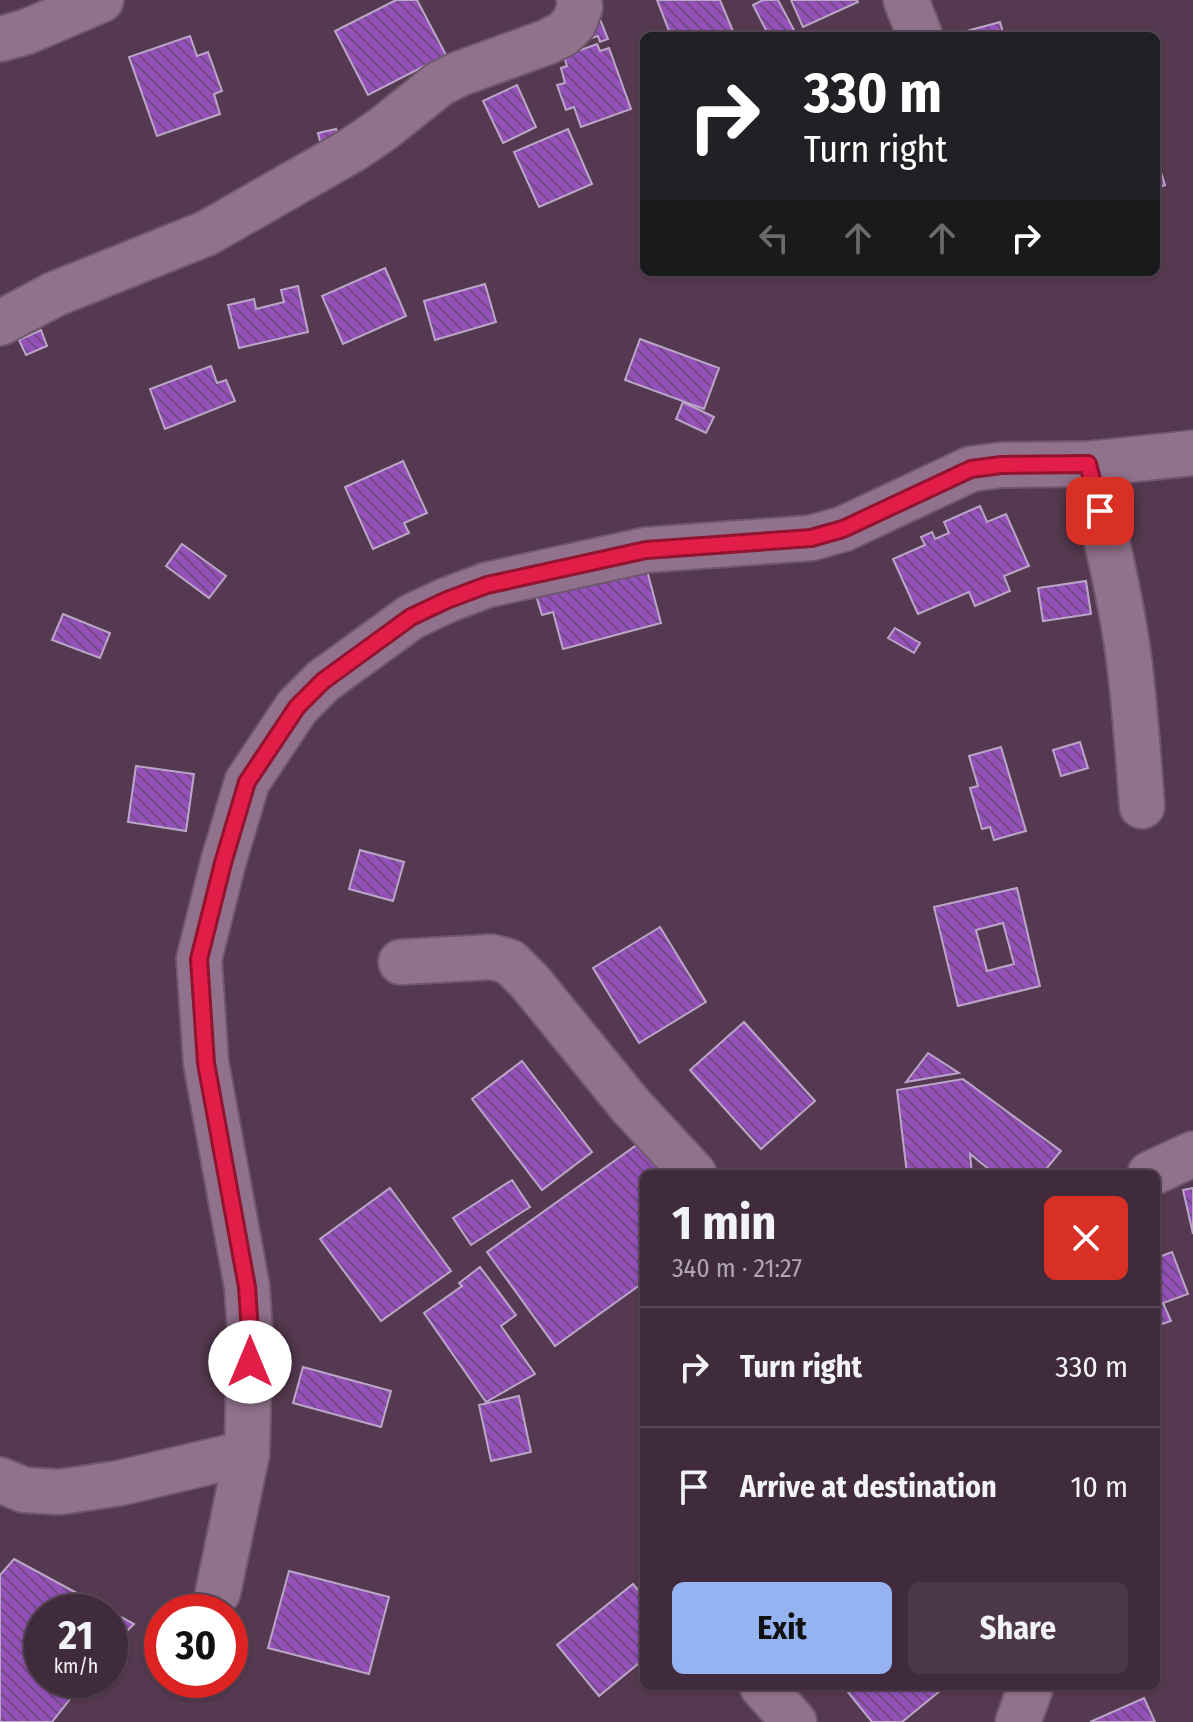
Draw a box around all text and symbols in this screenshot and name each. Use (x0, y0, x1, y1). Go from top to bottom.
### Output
text: 330 m (804, 60, 942, 127)
icon: right (672, 64, 776, 168)
text: Turn right (804, 128, 947, 172)
icon: left (752, 216, 796, 260)
icon: ahead (836, 216, 880, 260)
icon: ahead (920, 216, 964, 260)
icon: right (1004, 216, 1048, 260)
pin (1066, 477, 1134, 545)
icon: arrive (1078, 489, 1122, 533)
text: 1 min (672, 1194, 777, 1252)
button: close (1044, 1196, 1128, 1280)
text: 340 m · 21:27 (672, 1253, 802, 1284)
position arrow (208, 1320, 292, 1404)
icon: right (672, 1345, 716, 1389)
text: Turn right (740, 1349, 862, 1385)
text: 330 m (1055, 1349, 1128, 1385)
icon: arrive (672, 1465, 716, 1509)
text: Arrive at destination (740, 1469, 997, 1505)
text: 10 m (1071, 1469, 1128, 1505)
button: Exit (672, 1582, 892, 1674)
button: Share (908, 1582, 1128, 1674)
speed limit sign: 30 (144, 1594, 248, 1698)
text: 21 (59, 1612, 93, 1660)
text: km/h (54, 1654, 98, 1678)

